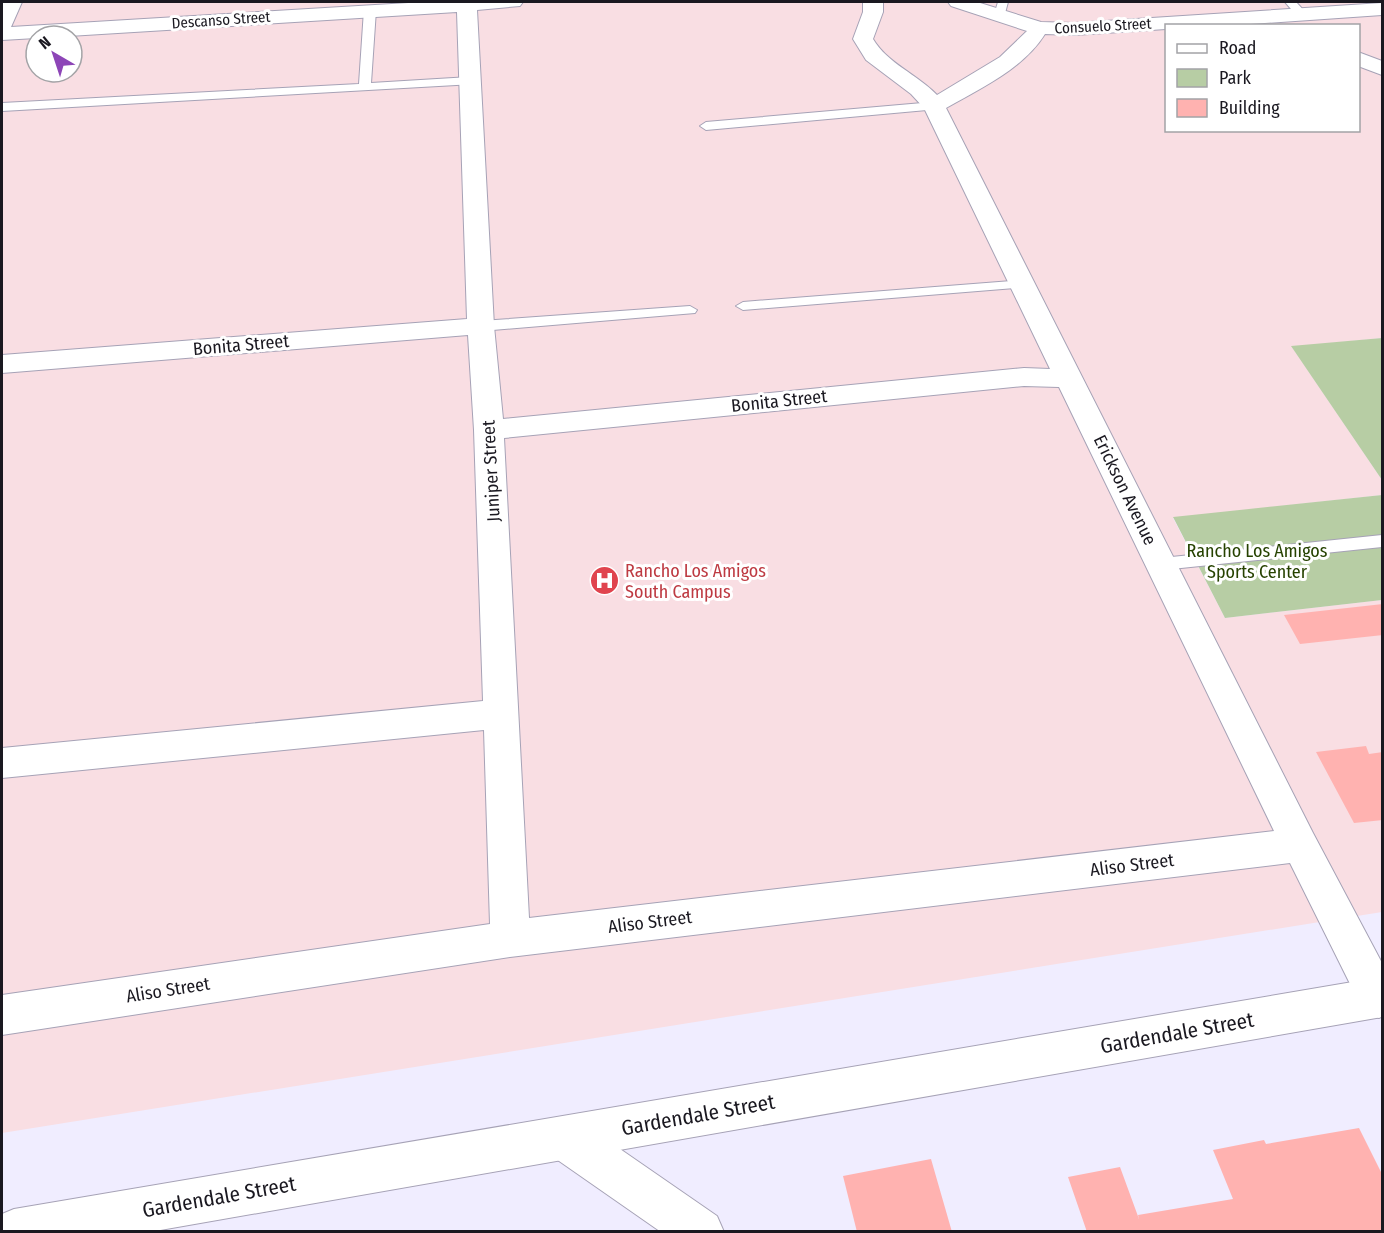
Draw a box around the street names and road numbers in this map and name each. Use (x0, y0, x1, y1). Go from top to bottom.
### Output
street label: Descanso Street (171, 8, 271, 32)
street label: Consuelo Street (1054, 14, 1152, 38)
street label: Bonita Street (192, 330, 290, 360)
street label: Bonita Street (730, 385, 828, 417)
street label: Juniper Street (477, 420, 505, 522)
street label: Erickson Avenue (1089, 431, 1161, 549)
street label: Aliso Street (1089, 849, 1175, 881)
street label: Aliso Street (607, 906, 693, 938)
street label: Aliso Street (125, 973, 212, 1007)
street label: Gardendale Street (1098, 1007, 1256, 1059)
street label: Gardendale Street (619, 1089, 777, 1141)
street label: Gardendale Street (140, 1171, 298, 1223)

